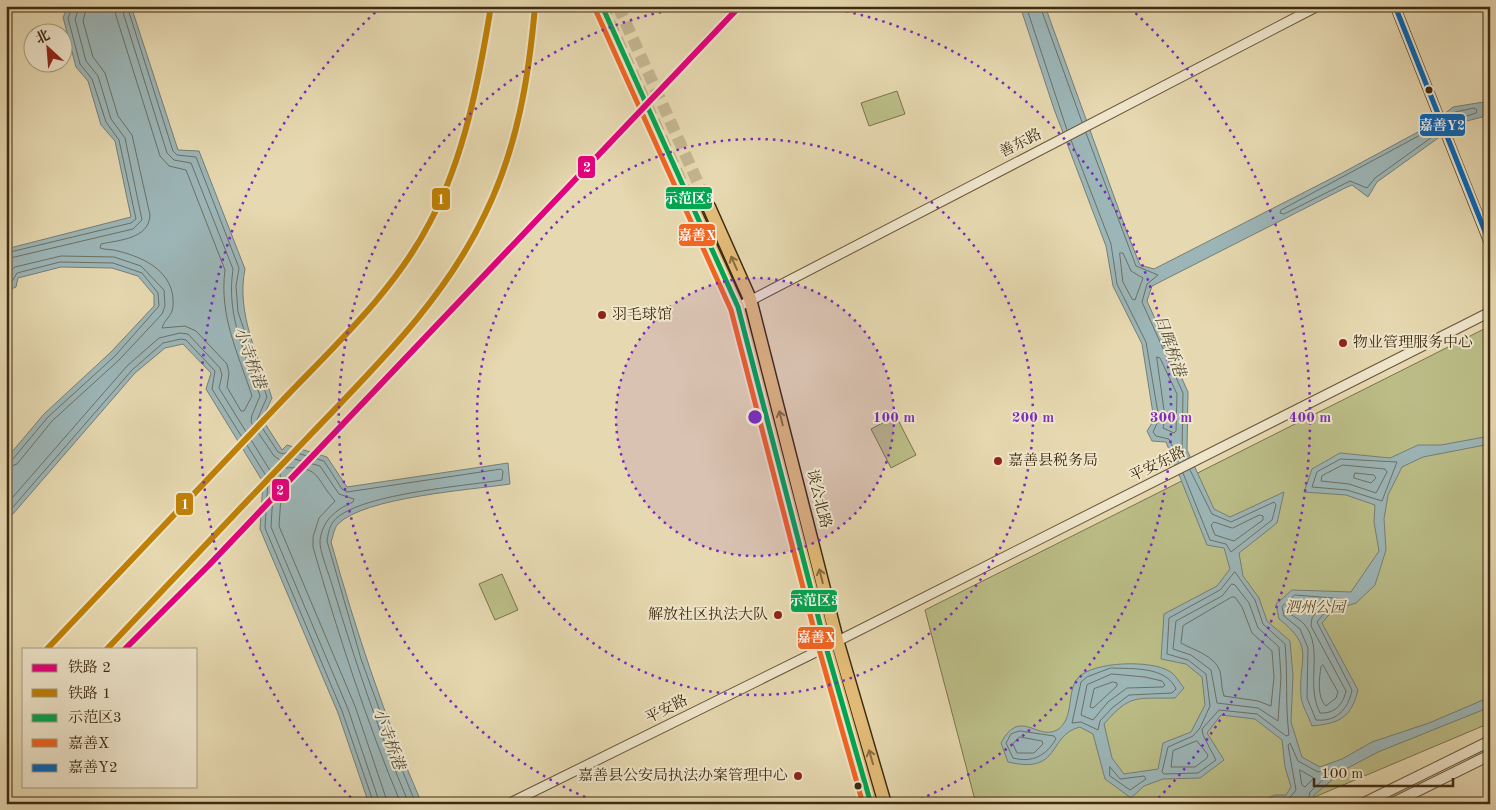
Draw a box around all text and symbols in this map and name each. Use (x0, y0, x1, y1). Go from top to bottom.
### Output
north arrow (22, 22, 72, 72)
text: 北 (33, 27, 52, 47)
unlabelled marker (1424, 85, 1434, 95)
line badge: 嘉善Y2 (1419, 113, 1466, 137)
text: 嘉善Y2 (1419, 118, 1465, 133)
street label: 善东路 (997, 125, 1044, 161)
line badge: 2 (577, 155, 596, 179)
text: 2 (583, 161, 591, 175)
line badge: 示范区3 (665, 186, 713, 210)
line badge: 1 (431, 187, 451, 211)
text: 示范区3 (664, 191, 714, 206)
text: 1 (437, 193, 445, 207)
line badge: 嘉善X (678, 223, 716, 247)
text: 嘉善X (678, 228, 717, 243)
one-way arrow (729, 256, 739, 271)
place label: 羽毛球馆 (612, 306, 672, 323)
marker: 羽毛球馆 (596, 309, 608, 321)
water label: 日晖桥港 (1151, 312, 1190, 381)
water label: 小寺桥港 (231, 325, 270, 393)
place label: 物业管理服务中心 (1353, 334, 1473, 351)
marker: 物业管理服务中心 (1337, 337, 1349, 349)
centre of rings (746, 408, 764, 426)
one-way arrow (775, 411, 785, 427)
text: 100 m (873, 411, 915, 426)
text: 200 m (1012, 411, 1054, 426)
text: 300 m (1150, 411, 1192, 426)
text: 400 m (1289, 411, 1331, 426)
street label: 平安东路 (1127, 443, 1188, 485)
place label: 嘉善县税务局 (1008, 452, 1098, 469)
marker: 嘉善县税务局 (992, 455, 1004, 467)
street label: 谈公北路 (803, 468, 834, 530)
line badge: 2 (271, 478, 290, 502)
text: 2 (276, 484, 284, 498)
line badge: 1 (175, 492, 194, 516)
text: 1 (181, 498, 189, 512)
one-way arrow (815, 568, 825, 584)
line badge: 示范区3 (790, 589, 838, 613)
text: 示范区3 (789, 593, 839, 608)
park label: 泗州公园 (1285, 599, 1347, 616)
place label: 解放社区执法大队 (648, 606, 768, 623)
marker: 解放社区执法大队 (772, 609, 784, 621)
line badge: 嘉善X (797, 626, 835, 650)
text: 嘉善X (797, 630, 836, 645)
legend (22, 648, 198, 788)
text: 铁路 2 (68, 659, 111, 676)
text: 铁路 1 (68, 685, 111, 702)
street label: 平安路 (643, 692, 691, 727)
water label: 小寺桥港 (370, 706, 409, 774)
text: 示范区3 (68, 709, 122, 726)
text: 嘉善X (68, 735, 109, 752)
one-way arrow (866, 749, 876, 765)
scale bar (1314, 755, 1452, 787)
text: 嘉善Y2 (68, 759, 118, 776)
place label: 嘉善县公安局执法办案管理中心 (578, 766, 788, 784)
text: 100 m (1321, 767, 1363, 782)
marker: 嘉善县公安局执法办案管理中心 (792, 770, 804, 782)
unlabelled marker (853, 781, 863, 791)

